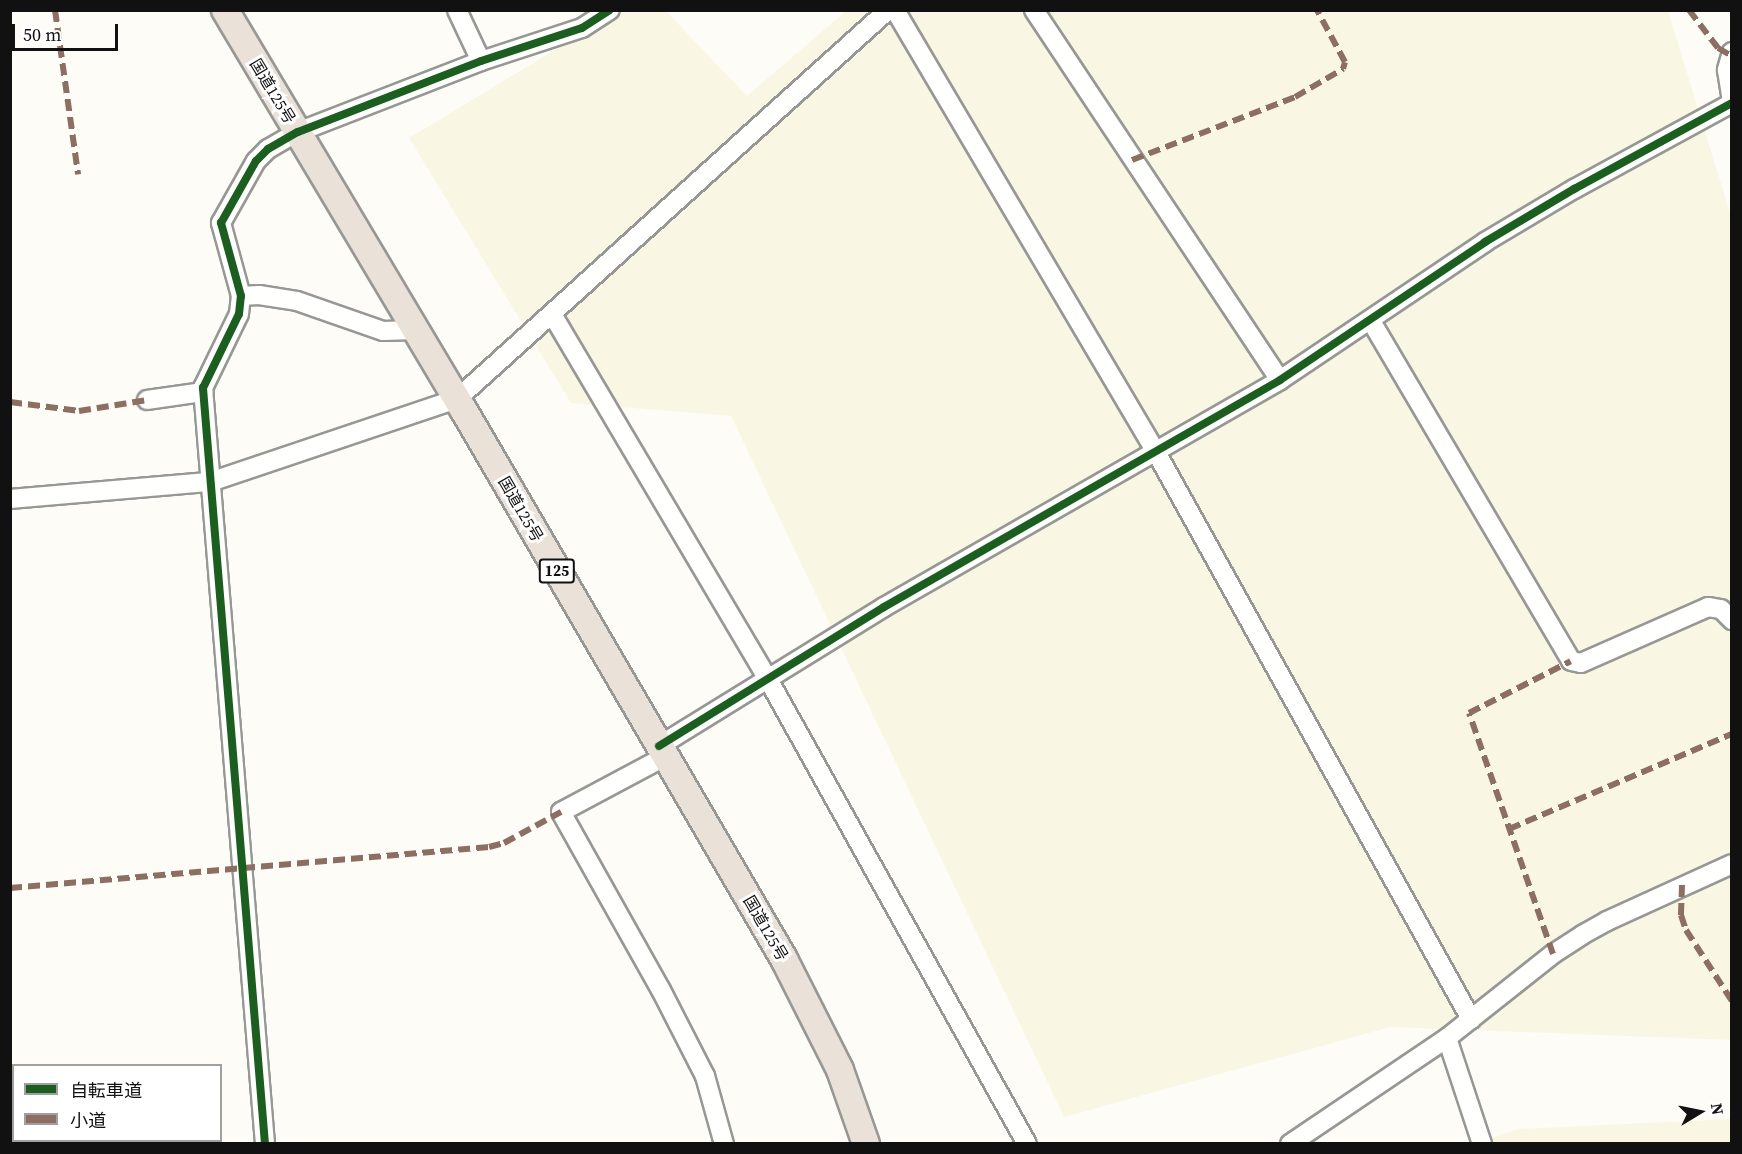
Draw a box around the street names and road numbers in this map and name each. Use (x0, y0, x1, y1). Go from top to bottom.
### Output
street label: 国道125号 (246, 55, 300, 127)
street label: 国道125号 (495, 473, 547, 545)
road number: 125 (538, 559, 576, 583)
street label: 国道125号 (740, 892, 792, 964)

